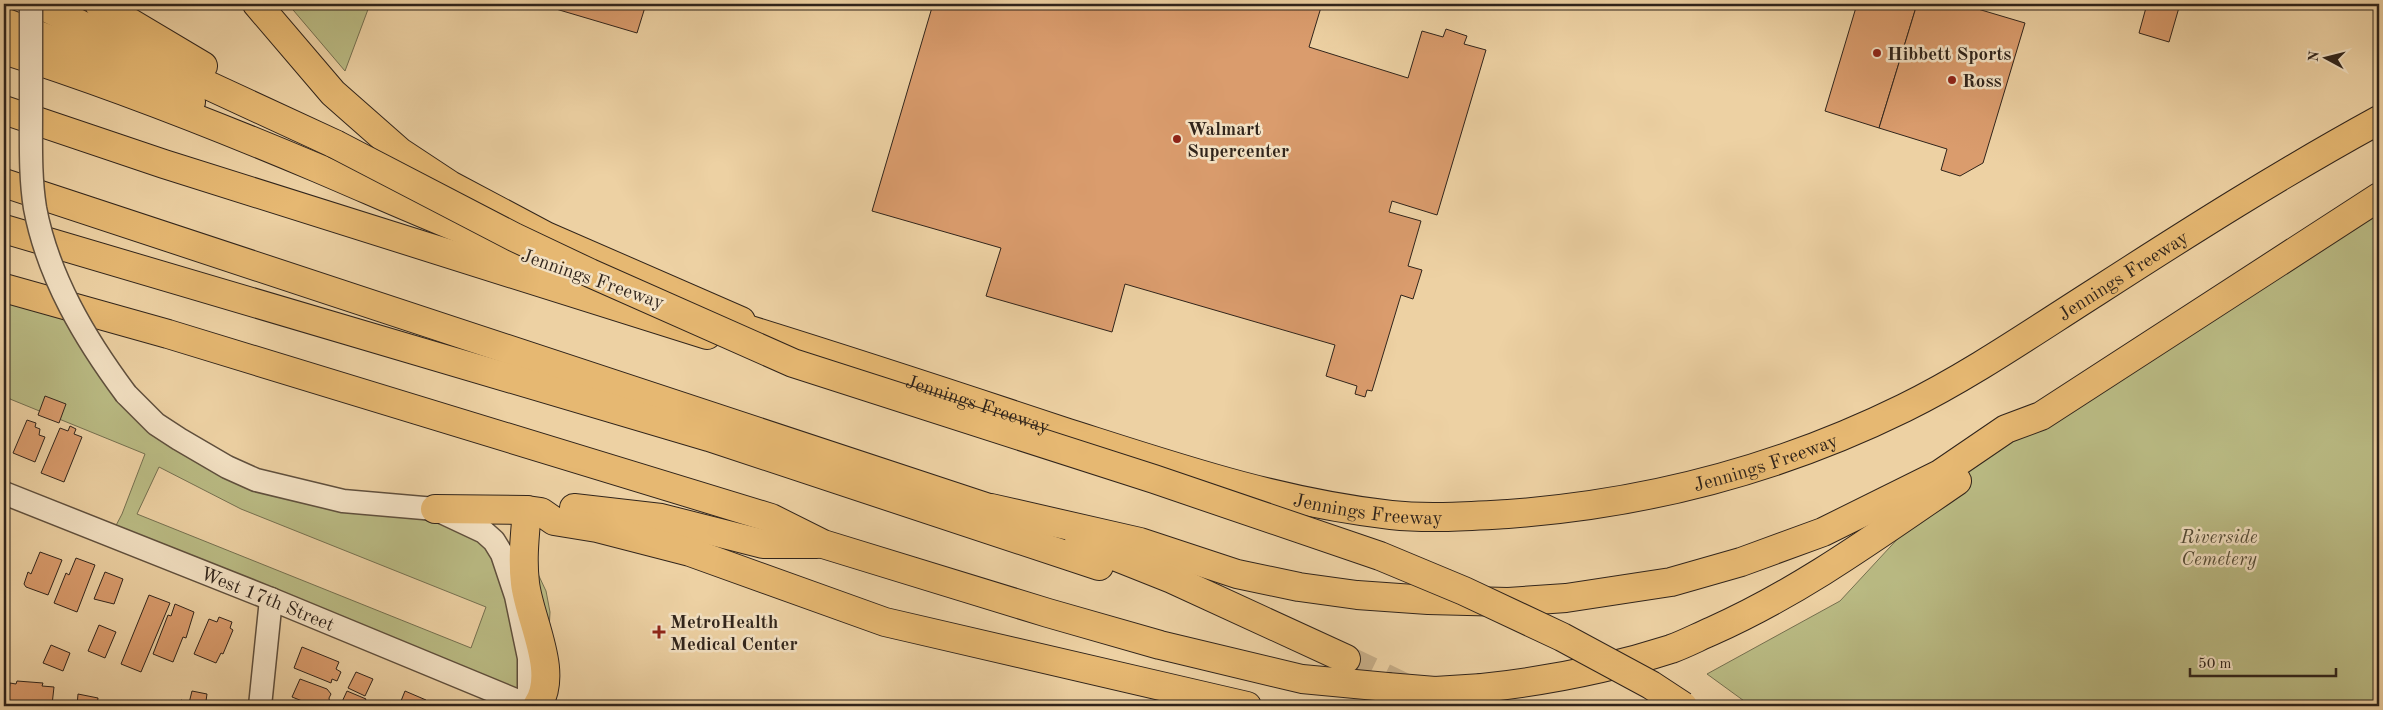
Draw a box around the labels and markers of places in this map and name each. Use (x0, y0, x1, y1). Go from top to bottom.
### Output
place label: Hibbett Sports (1887, 46, 2012, 65)
marker: Hibbett Sports (1871, 47, 1883, 59)
place label: Ross (1962, 73, 2002, 92)
marker: Ross (1946, 74, 1958, 86)
place label: Walmart Supercenter (1187, 121, 1289, 162)
marker: Walmart Supercenter (1171, 133, 1183, 145)
place label: MetroHealth Medical Center (670, 614, 798, 655)
marker: MetroHealth Medical Center (652, 625, 666, 639)

